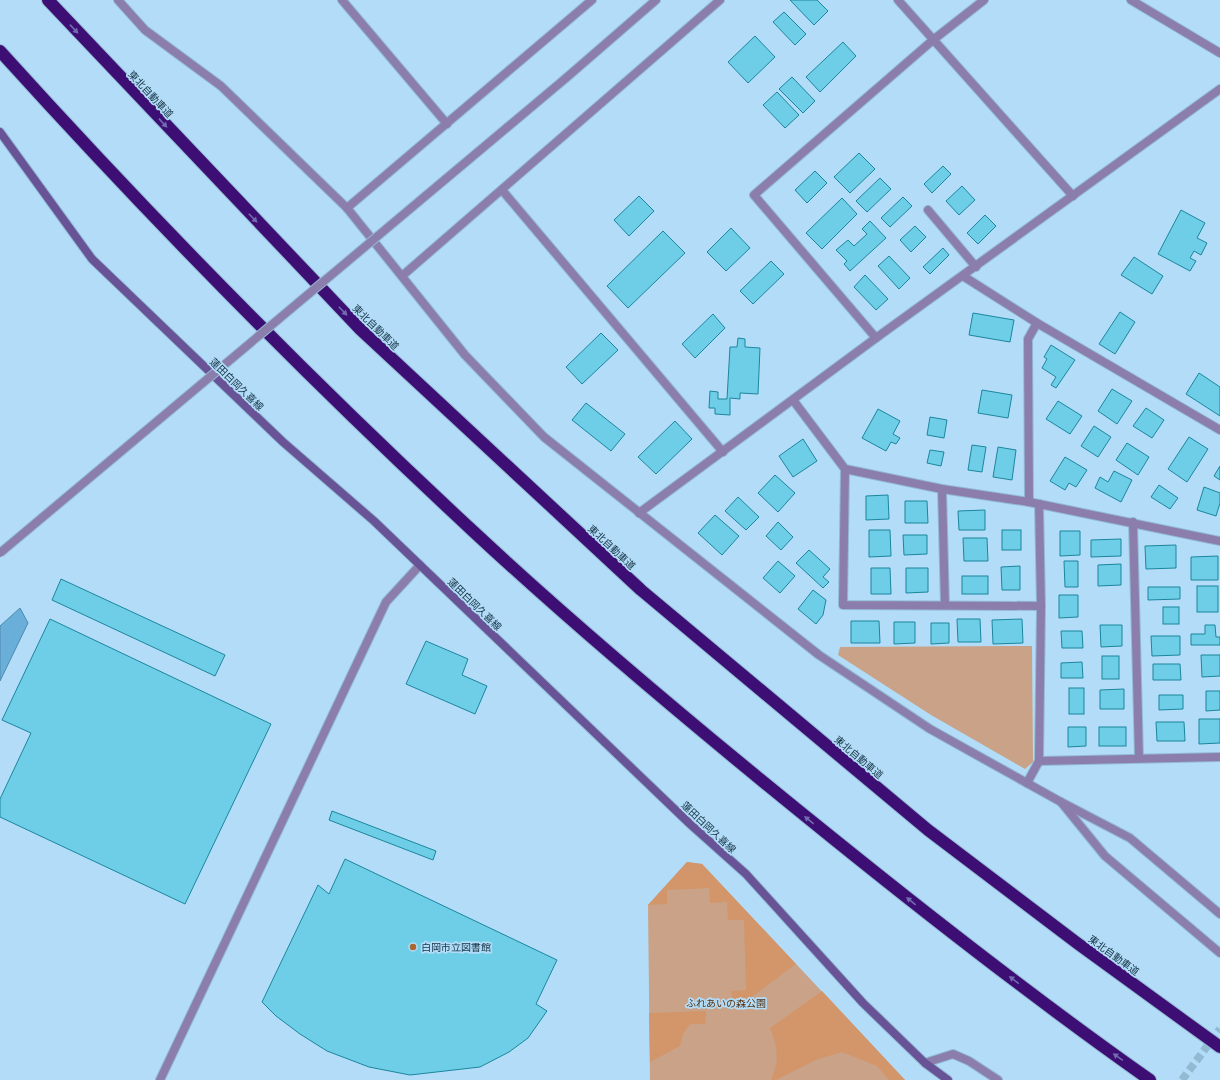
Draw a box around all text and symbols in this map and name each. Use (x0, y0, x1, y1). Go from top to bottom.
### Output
one-way arrow (69, 24, 78, 34)
street label: 東北自動車道 (125, 67, 177, 121)
one-way arrow (158, 118, 168, 128)
one-way arrow (248, 213, 257, 223)
street label: 東北自動車道 (350, 301, 402, 353)
one-way arrow (338, 306, 348, 316)
street label: 蓮田白岡久喜線 (207, 355, 267, 413)
street label: 東北自動車道 (585, 521, 639, 573)
street label: 蓮田白岡久喜線 (445, 575, 505, 633)
street label: 東北自動車道 (832, 732, 886, 782)
street label: 蓮田白岡久喜線 (679, 798, 739, 856)
one-way arrow (804, 815, 815, 824)
one-way arrow (905, 897, 916, 905)
street label: 東北自動車道 (1086, 932, 1142, 978)
place label: 白岡市立図書館 (421, 940, 491, 954)
marker: 白岡市立図書館 (408, 942, 418, 952)
one-way arrow (1009, 976, 1019, 984)
park label: ふれあいの森公園 (686, 996, 766, 1010)
one-way arrow (1113, 1053, 1124, 1061)

